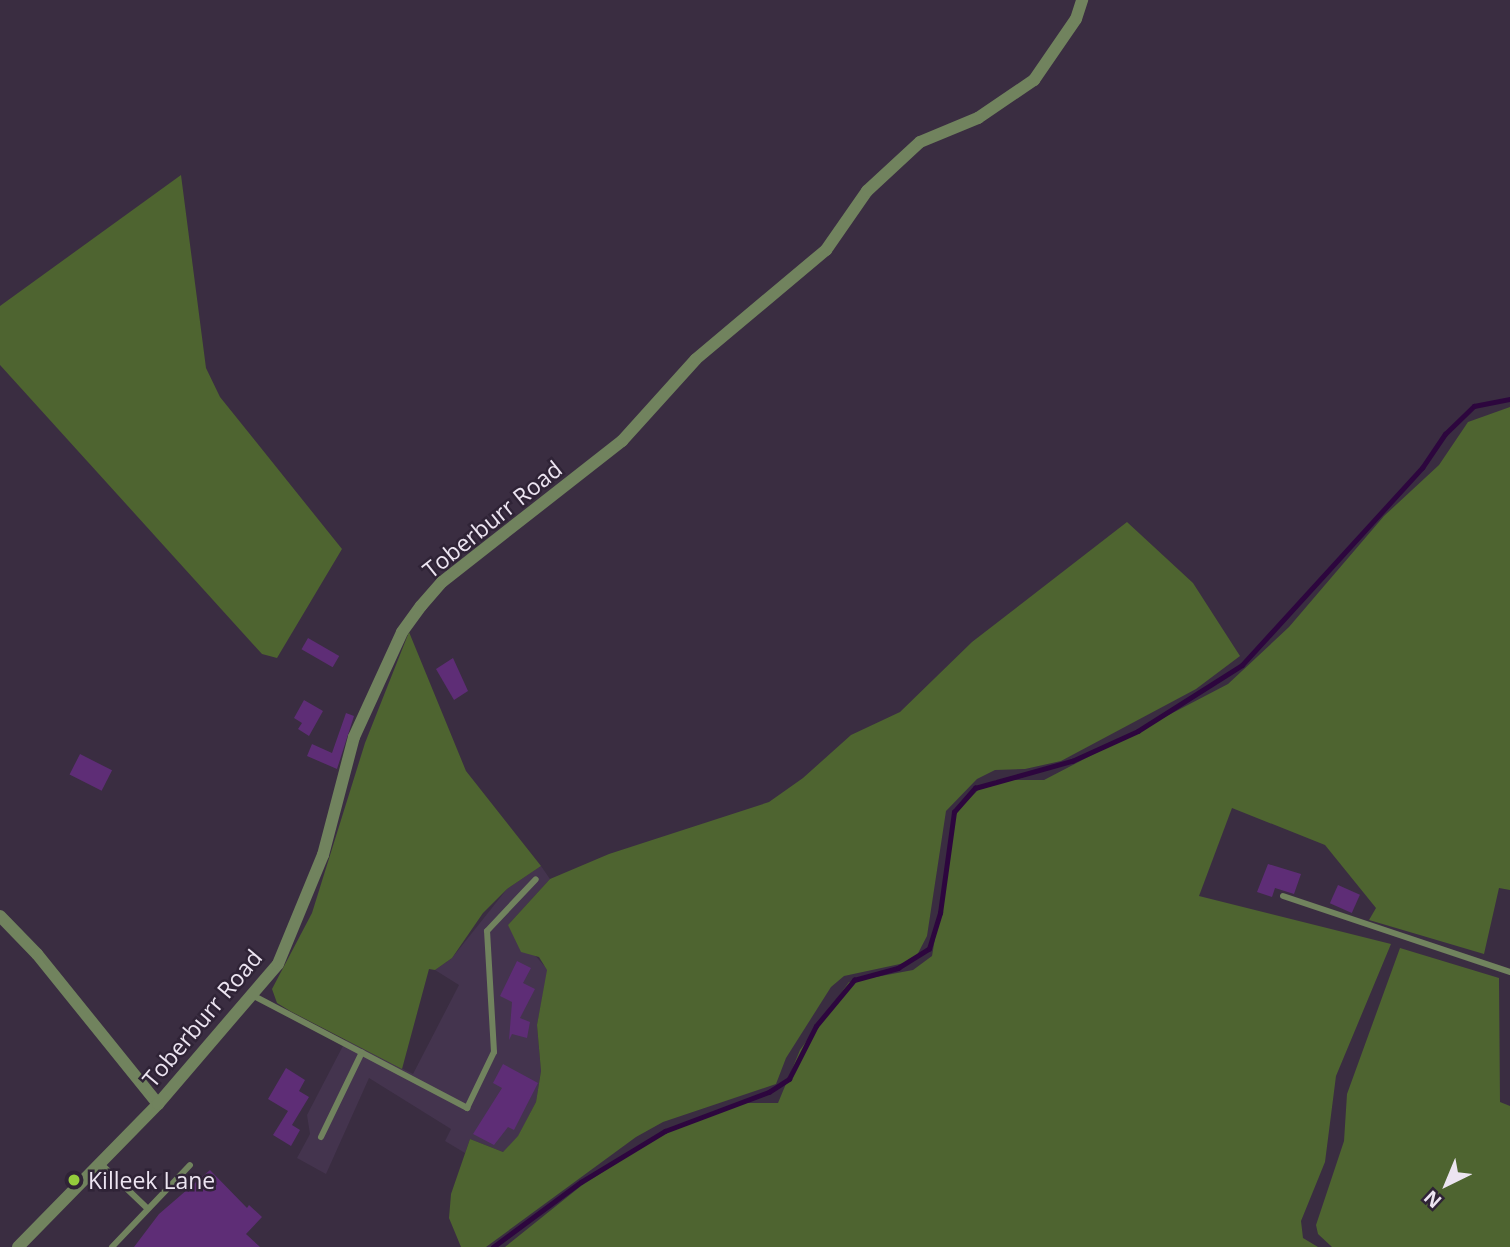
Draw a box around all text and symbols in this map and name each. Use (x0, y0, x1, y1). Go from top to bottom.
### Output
street label: Toberburr Road (417, 455, 567, 583)
street label: Toberburr Road (137, 944, 267, 1092)
north arrow (1412, 1149, 1482, 1219)
place label: Killeek Lane (88, 1166, 215, 1194)
marker: Killeek Lane (66, 1172, 82, 1188)
text: N (1418, 1185, 1447, 1214)

